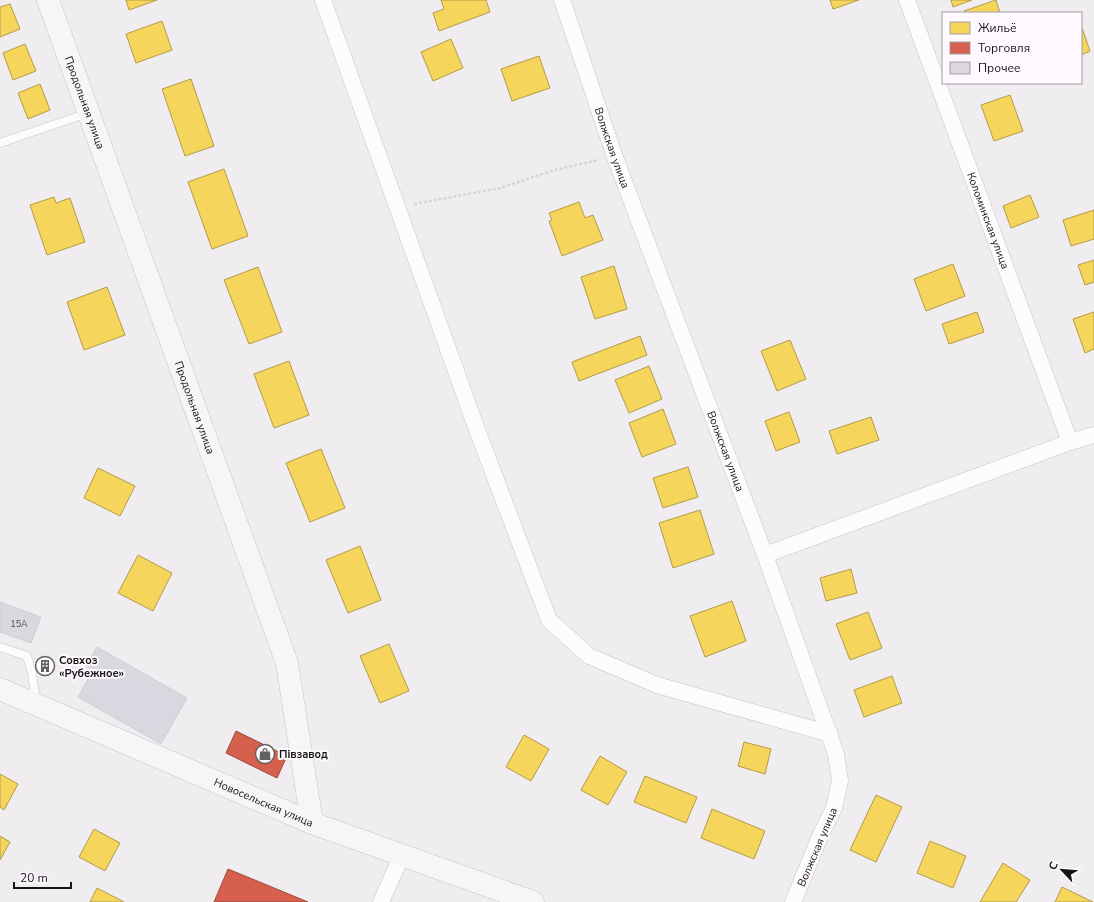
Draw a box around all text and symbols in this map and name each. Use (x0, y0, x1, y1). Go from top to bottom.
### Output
legend (942, 12, 1082, 84)
text: Жильё (978, 20, 1016, 36)
text: Торговля (978, 40, 1030, 56)
street label: Продольная улица (61, 54, 108, 151)
text: Прочее (978, 60, 1021, 76)
street label: Волжская улица (591, 105, 633, 191)
street label: Коломинская улица (963, 170, 1013, 271)
street label: Продольная улица (171, 359, 218, 456)
street label: Волжская улица (703, 409, 747, 494)
house number: 15А (10, 618, 28, 630)
place label: Совхоз «Рубежное» (59, 653, 124, 681)
building icon: Совхоз «Рубежное» (34, 655, 56, 677)
shop icon: Пiвзавод (254, 743, 276, 765)
place label: Пiвзавод (279, 747, 328, 762)
street label: Новосельская улица (212, 775, 316, 831)
street label: Волжская улица (794, 805, 841, 889)
north arrow (1042, 850, 1082, 890)
text: С (1045, 859, 1062, 872)
scale bar (14, 864, 71, 890)
text: 20 m (20, 870, 48, 886)

